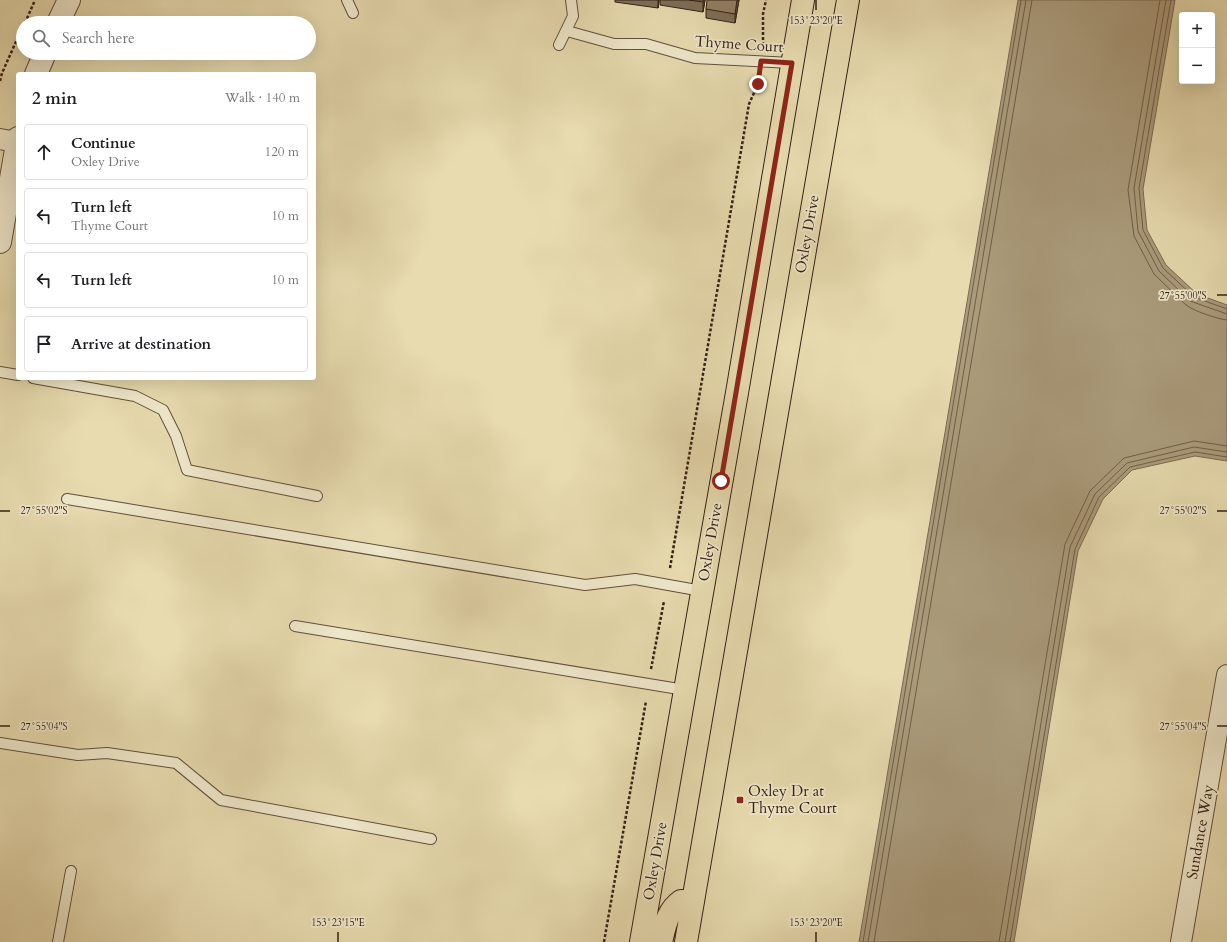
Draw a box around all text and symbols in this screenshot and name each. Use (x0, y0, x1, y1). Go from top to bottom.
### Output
map controls (1179, 12, 1215, 84)
button: + (1179, 12, 1215, 48)
text: 153°23'20"E (789, 14, 843, 28)
search box (16, 16, 316, 60)
icon: search (30, 27, 52, 49)
text: Search here (62, 28, 135, 48)
street label: Thyme Court (694, 31, 784, 57)
button: − (1179, 48, 1215, 84)
route end (749, 75, 767, 93)
text: 2 min (32, 87, 77, 110)
text: Walk · 140 m (225, 89, 300, 107)
text: Continue (71, 133, 136, 153)
icon: ahead (33, 141, 55, 163)
text: 120 m (265, 143, 299, 161)
text: Oxley Drive (71, 153, 140, 171)
street label: Oxley Drive (790, 193, 824, 275)
text: Turn left (71, 197, 132, 217)
icon: left (33, 205, 55, 227)
text: 10 m (271, 207, 299, 225)
text: Thyme Court (71, 217, 148, 235)
icon: left (33, 269, 55, 291)
text: Turn left (71, 270, 132, 290)
text: 10 m (271, 271, 299, 289)
text: 27°55'00"S (1159, 289, 1207, 303)
icon: arrive (33, 333, 55, 355)
text: Arrive at destination (71, 334, 211, 354)
route start (712, 472, 730, 490)
street label: Oxley Drive (693, 501, 727, 583)
text: 27°55'02"S (20, 504, 68, 518)
text: 27°55'02"S (1159, 504, 1207, 518)
text: 27°55'04"S (20, 720, 68, 734)
text: 27°55'04"S (1159, 720, 1207, 734)
place label: Oxley Dr at Thyme Court (748, 781, 837, 818)
street label: Sundance Way (1182, 783, 1218, 881)
marker: Oxley Dr at Thyme Court (735, 795, 745, 805)
street label: Oxley Drive (638, 820, 672, 902)
text: 153°23'15"E (311, 916, 365, 930)
text: 153°23'20"E (789, 916, 843, 930)

